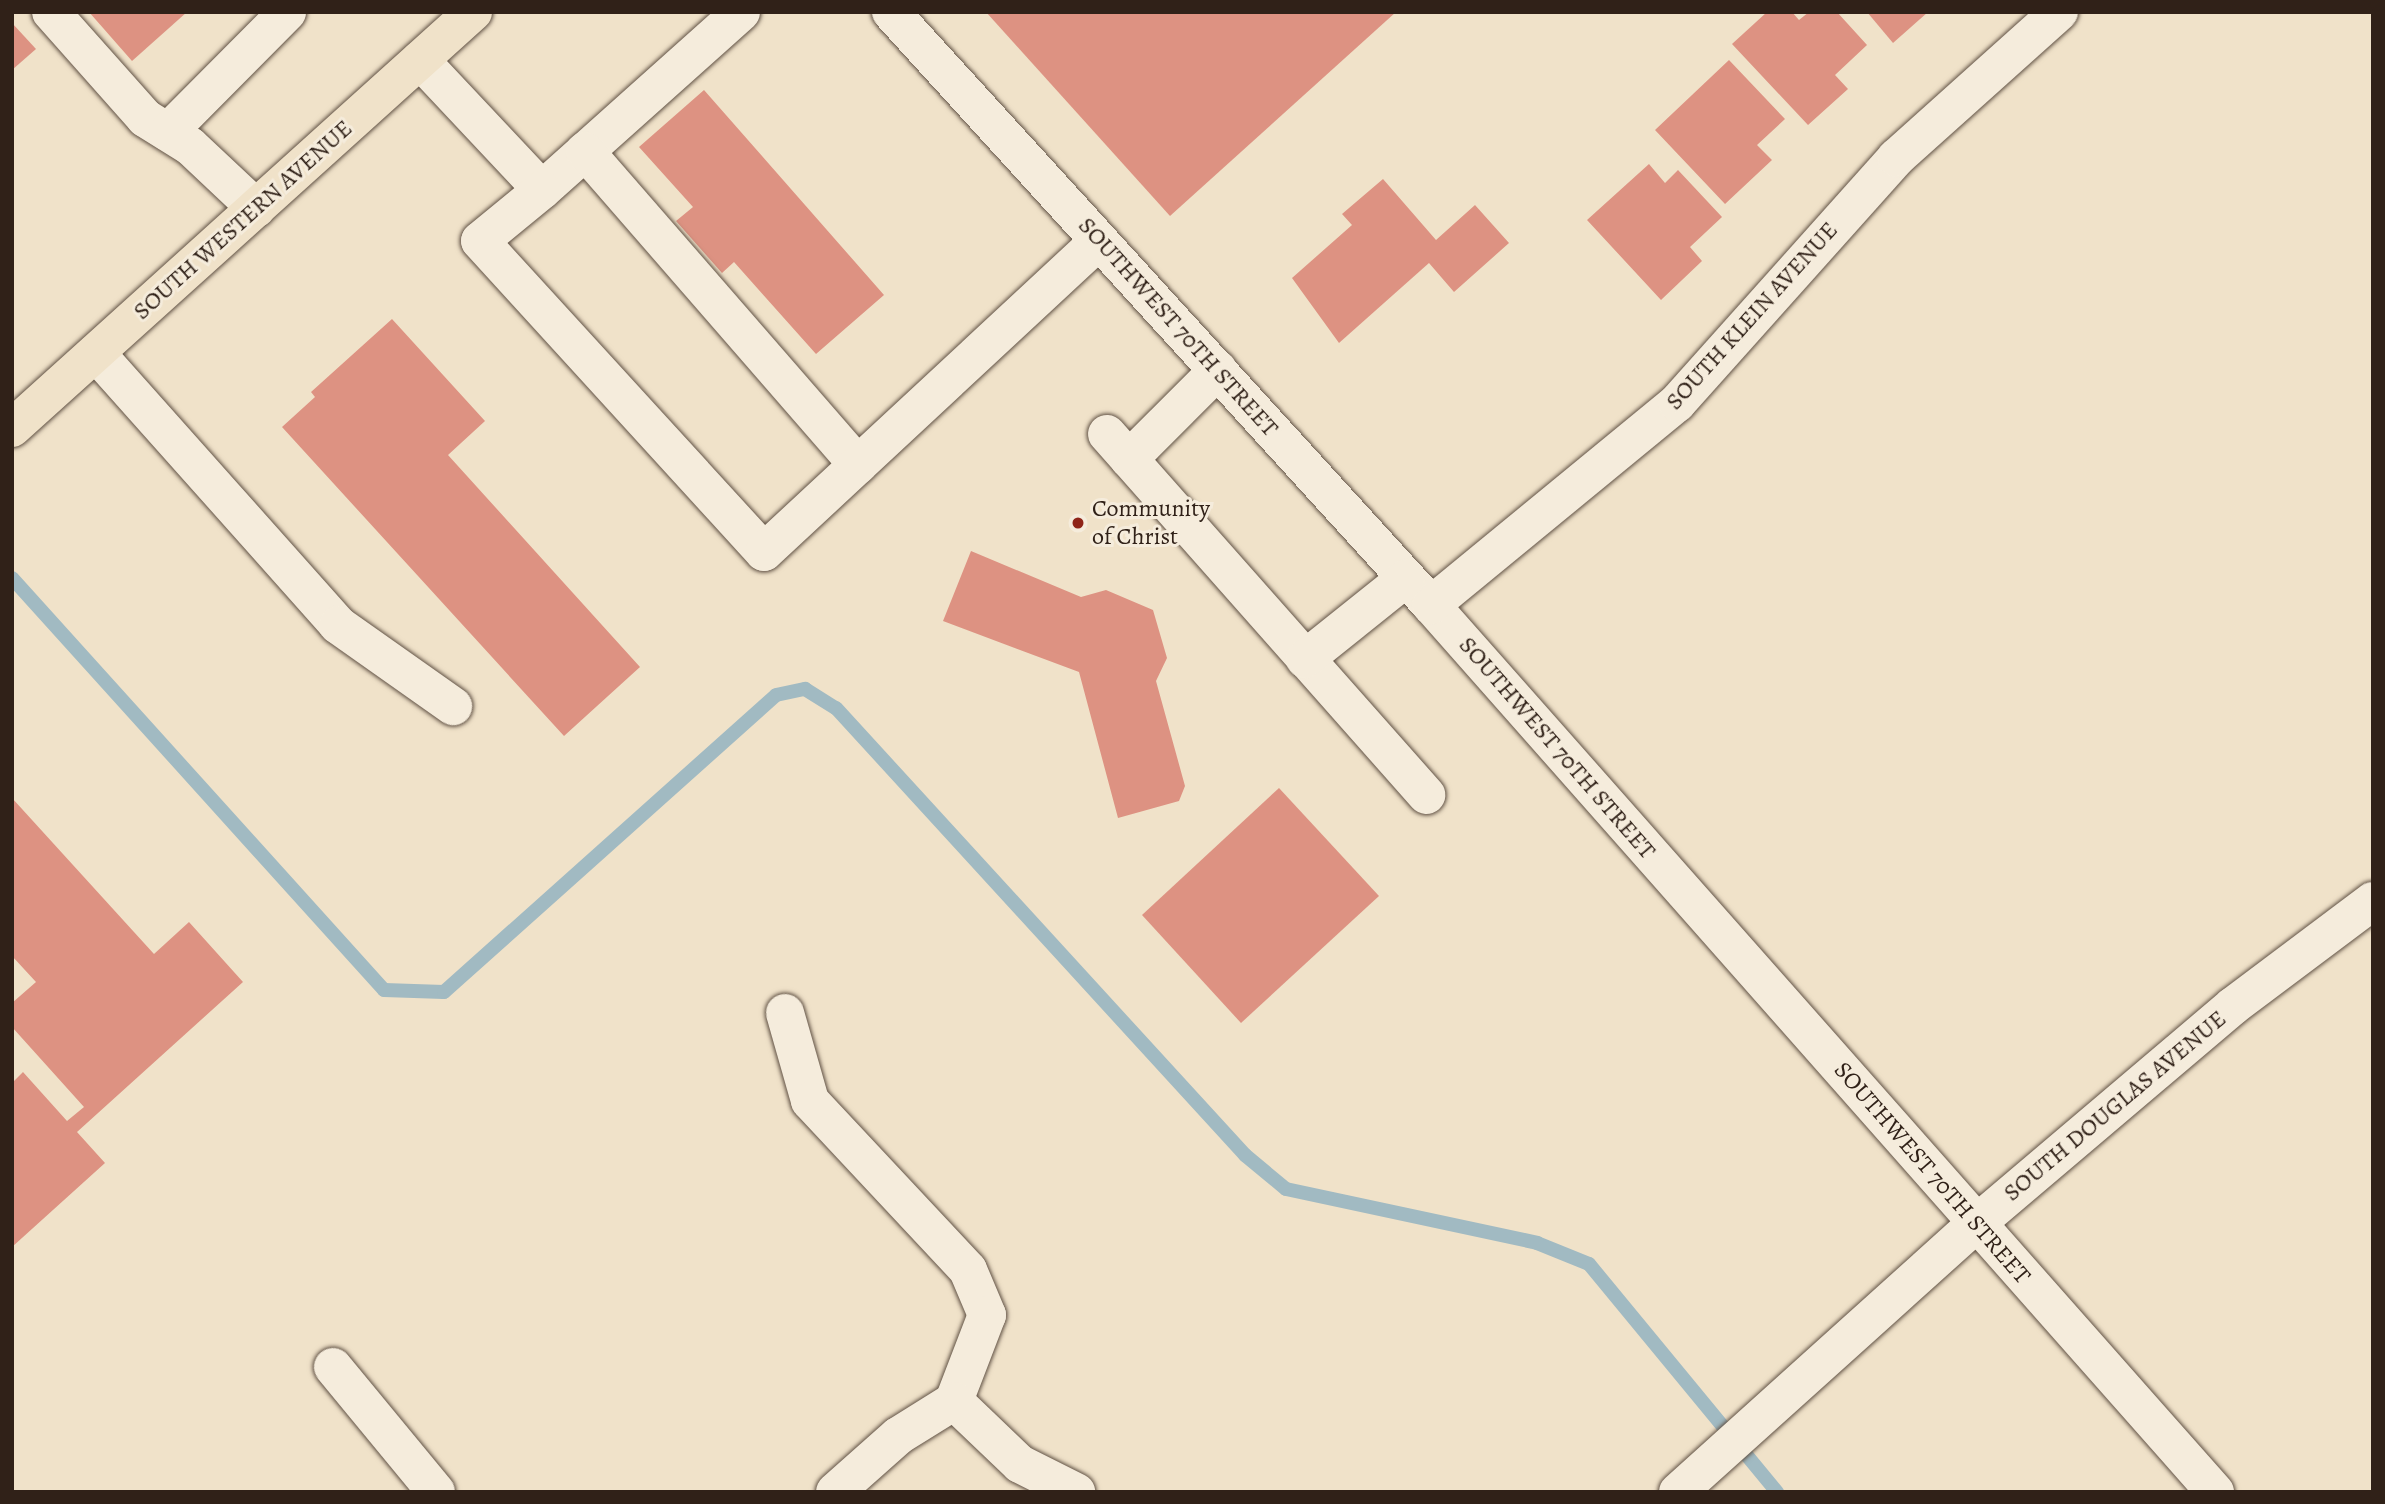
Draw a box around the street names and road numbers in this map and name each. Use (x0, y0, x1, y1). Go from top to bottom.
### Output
street label: SOUTH WESTERN AVENUE (128, 114, 358, 326)
street label: SOUTHWEST 70TH STREET (1072, 212, 1284, 442)
street label: SOUTH KLEIN AVENUE (1660, 216, 1844, 416)
street label: SOUTHWEST 70TH STREET (1453, 631, 1661, 865)
street label: SOUTH DOUGLAS AVENUE (1998, 1005, 2232, 1207)
street label: SOUTHWEST 70TH STREET (1828, 1056, 2036, 1290)

